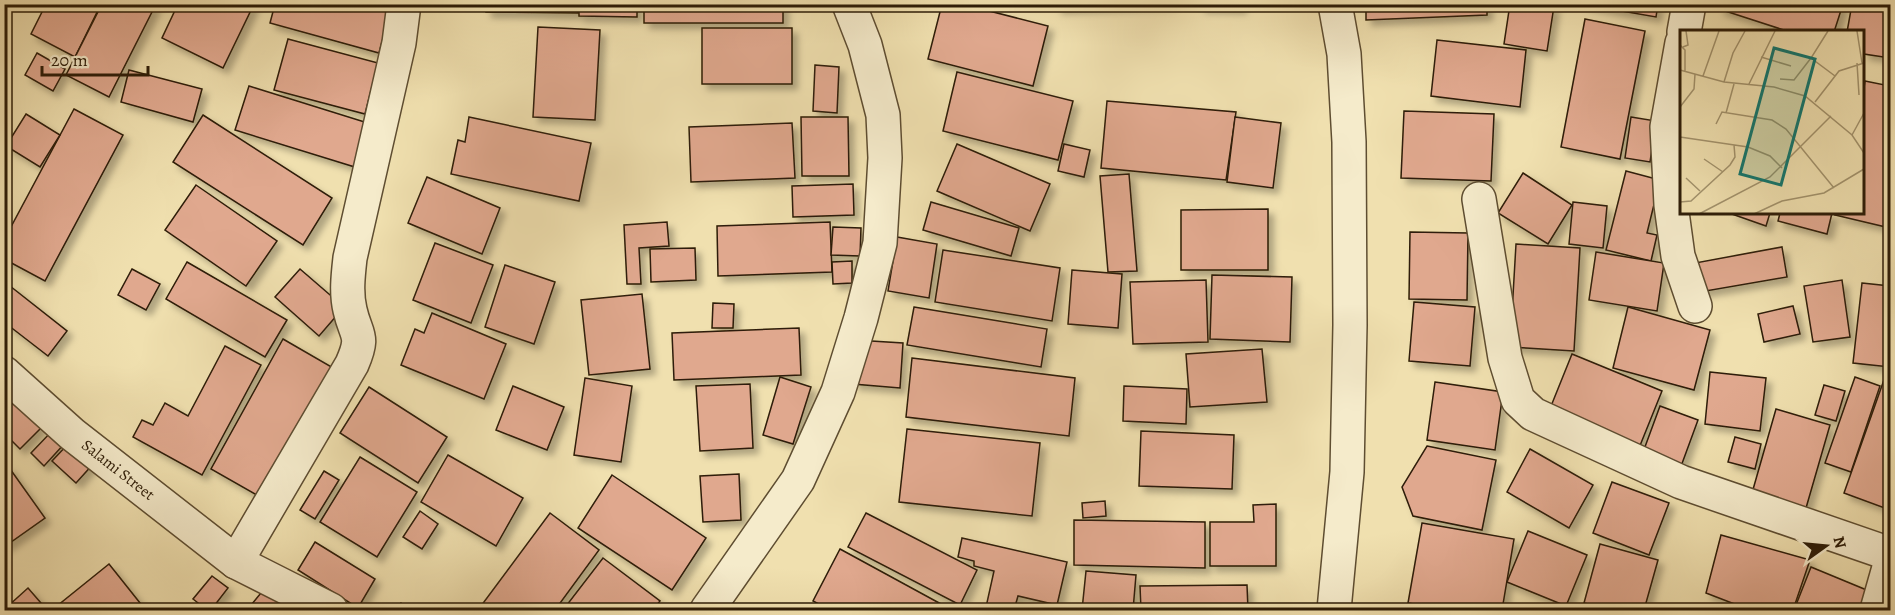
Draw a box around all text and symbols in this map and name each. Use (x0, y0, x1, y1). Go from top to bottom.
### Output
inset map (1680, 30, 1865, 214)
scale bar (42, 39, 148, 77)
text: 20 m (51, 48, 88, 72)
street label: Salami Street (77, 434, 159, 506)
north arrow (1796, 516, 1856, 576)
text: N (1827, 534, 1852, 551)

